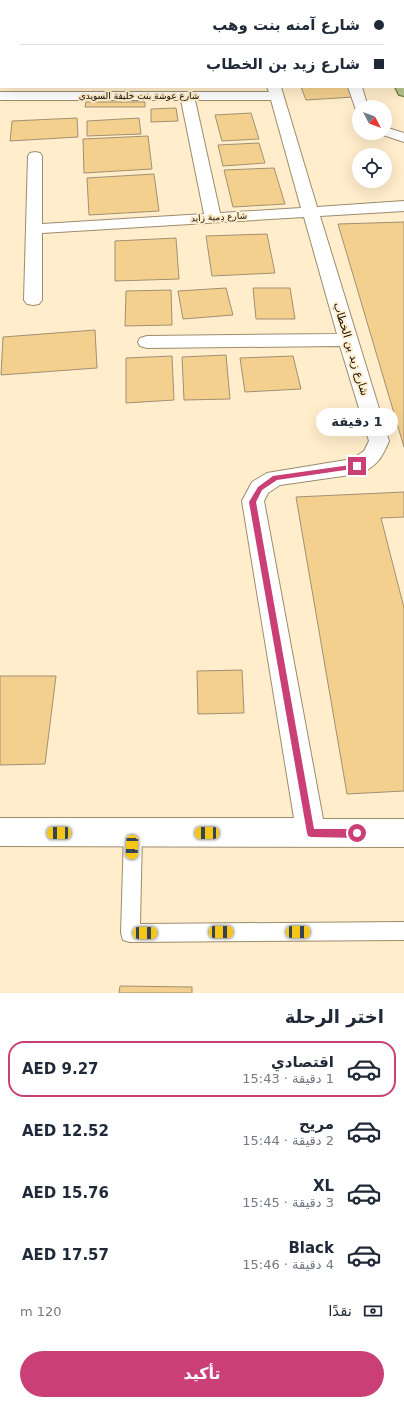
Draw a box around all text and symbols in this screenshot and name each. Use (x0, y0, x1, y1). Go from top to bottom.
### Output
text: شارع آمنه بنت وهب (212, 16, 360, 34)
text: شارع زيد بن الخطاب (206, 55, 360, 73)
street label: شارع عوشة بنت خليفة السويدي (79, 91, 199, 101)
north arrow (352, 100, 392, 140)
map controls (352, 100, 392, 188)
button: locate (352, 148, 392, 188)
street label: شارع دِمية زايد (191, 211, 247, 224)
street label: شارع زيد بن الخطاب (331, 301, 371, 397)
callout: 1 دقيقة (316, 408, 398, 436)
text: 1 دقيقة (331, 414, 383, 429)
route end (348, 457, 366, 475)
route start (348, 824, 366, 842)
car (47, 827, 71, 839)
car (195, 827, 219, 839)
car (126, 835, 138, 859)
car (209, 926, 233, 938)
car (286, 926, 310, 938)
car (133, 927, 157, 939)
text: اختر الرحلة (285, 1006, 384, 1027)
icon: car (346, 1051, 382, 1087)
text: اقتصادي (271, 1053, 334, 1071)
text: AED 9.27 (22, 1060, 99, 1078)
text: 1 دقيقة · 15:43 (242, 1071, 334, 1086)
icon: car (346, 1113, 382, 1149)
text: مريح (299, 1115, 334, 1133)
text: AED 12.52 (22, 1122, 109, 1140)
text: 2 دقيقة · 15:44 (242, 1133, 334, 1148)
icon: car (346, 1175, 382, 1211)
text: XL (313, 1177, 334, 1195)
text: AED 15.76 (22, 1184, 109, 1202)
text: 3 دقيقة · 15:45 (242, 1195, 334, 1210)
icon: car (346, 1237, 382, 1273)
text: Black (288, 1239, 334, 1257)
text: AED 17.57 (22, 1246, 109, 1264)
text: 4 دقيقة · 15:46 (242, 1257, 334, 1272)
icon: cash (362, 1300, 384, 1322)
text: نقدًا (328, 1302, 352, 1320)
text: 120 m (20, 1304, 62, 1319)
button: تأكيد (20, 1351, 384, 1397)

